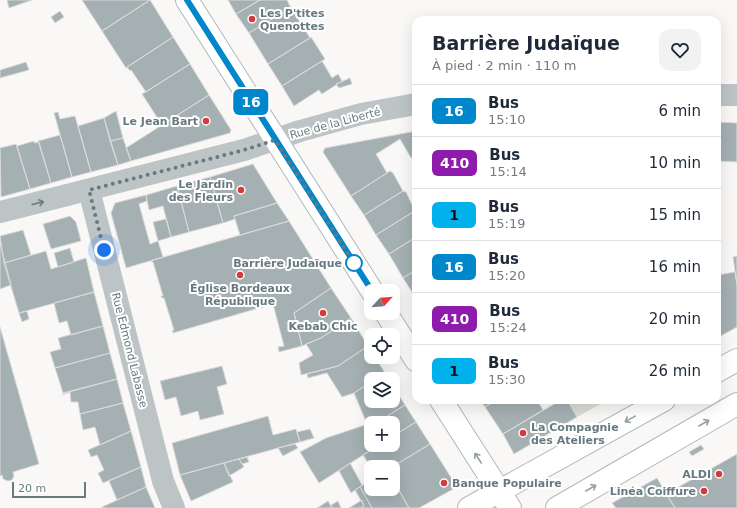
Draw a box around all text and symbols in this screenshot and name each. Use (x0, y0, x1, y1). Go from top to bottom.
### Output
place label: Les P'tites Quenottes (260, 7, 325, 33)
marker: Les P'tites Quenottes (247, 14, 257, 24)
button: heart (659, 29, 701, 71)
text: Barrière Judaïque (432, 32, 620, 54)
text: À pied · 2 min · 110 m (432, 58, 576, 73)
line badge: 16 (233, 89, 269, 115)
text: 16 (241, 94, 261, 110)
text: Bus (488, 94, 519, 112)
text: 6 min (658, 102, 701, 120)
text: 16 (444, 103, 464, 119)
street label: Rue de la Liberté (288, 105, 382, 142)
text: 15:10 (488, 112, 525, 127)
place label: Le Jean Bart (123, 115, 198, 128)
marker: Le Jean Bart (201, 116, 211, 126)
text: Bus (489, 146, 520, 164)
text: 10 min (649, 154, 701, 172)
text: 410 (440, 155, 469, 171)
text: 15:14 (489, 164, 527, 179)
place label: Le Jardin des Fleurs (169, 178, 233, 204)
marker: Le Jardin des Fleurs (236, 185, 246, 195)
text: Bus (488, 198, 519, 216)
one-way arrow (31, 199, 44, 206)
text: 15 min (649, 206, 701, 224)
text: 1 (449, 207, 459, 223)
text: 15:19 (488, 216, 525, 231)
your location (94, 240, 114, 260)
text: Bus (488, 250, 519, 268)
marker: Barrière Judaïque (345, 254, 363, 272)
place label: Barrière Judaïque (233, 257, 342, 270)
text: 16 min (649, 258, 701, 276)
text: 16 (444, 259, 464, 275)
text: 15:20 (488, 268, 525, 283)
marker: Église Bordeaux République (235, 270, 245, 280)
place label: Église Bordeaux République (190, 282, 290, 308)
north arrow (364, 284, 400, 320)
map controls (364, 284, 400, 496)
street label: Rue Edmond Labasse (109, 291, 150, 409)
text: Bus (489, 302, 520, 320)
marker: Kebab Chic (318, 308, 328, 318)
text: 20 min (649, 310, 701, 328)
text: 410 (440, 311, 469, 327)
place label: Kebab Chic (289, 320, 358, 333)
text: 15:24 (489, 320, 527, 335)
button: locate (364, 328, 400, 364)
text: Bus (488, 354, 519, 372)
text: 26 min (649, 362, 701, 380)
text: 1 (449, 363, 459, 379)
button: layers (364, 372, 400, 408)
text: 15:30 (488, 372, 525, 387)
one-way arrow (624, 415, 636, 423)
button: + (364, 416, 400, 452)
one-way arrow (698, 419, 710, 427)
place label: La Compagnie des Ateliers (531, 421, 619, 447)
marker: La Compagnie des Ateliers (518, 428, 528, 438)
one-way arrow (474, 453, 482, 464)
button: − (364, 460, 400, 496)
place label: ALDI (682, 468, 711, 481)
marker: ALDI (714, 469, 724, 479)
place label: Banque Populaire (452, 477, 562, 490)
marker: Banque Populaire (439, 478, 449, 488)
scale bar (12, 480, 86, 499)
text: 20 m (18, 482, 46, 495)
one-way arrow (585, 484, 597, 492)
place label: Linéa Coiffure (610, 485, 696, 498)
marker: Linéa Coiffure (699, 486, 709, 496)

